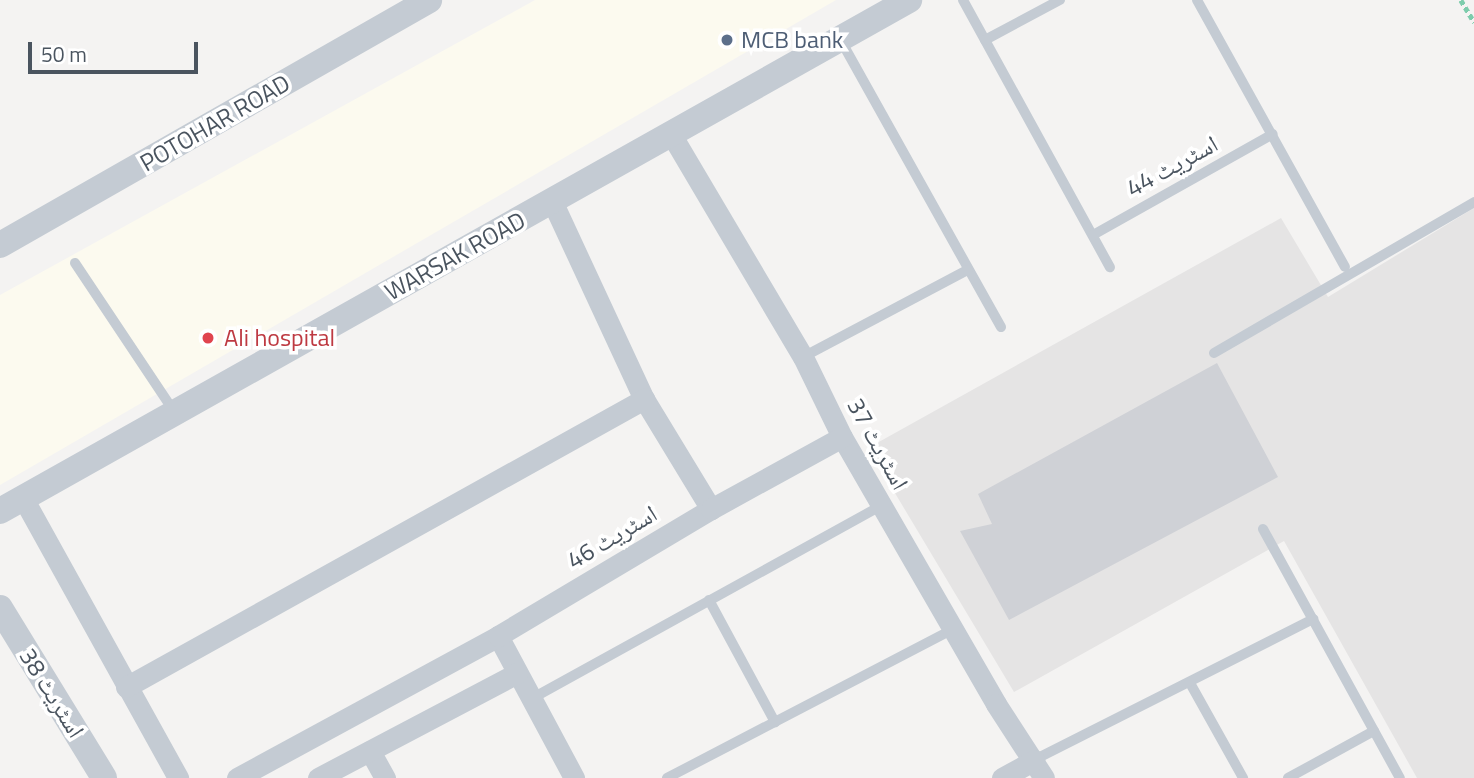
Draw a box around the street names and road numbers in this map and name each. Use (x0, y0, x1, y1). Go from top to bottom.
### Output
street label: POTOHAR ROAD (135, 68, 295, 178)
street label: اسٹریٹ 44 (1121, 129, 1223, 203)
street label: WARSAK ROAD (380, 206, 530, 306)
street label: اسٹریٹ 37 (841, 393, 915, 495)
street label: اسٹریٹ 46 (562, 499, 662, 575)
street label: اسٹریٹ 38 (13, 643, 91, 743)

